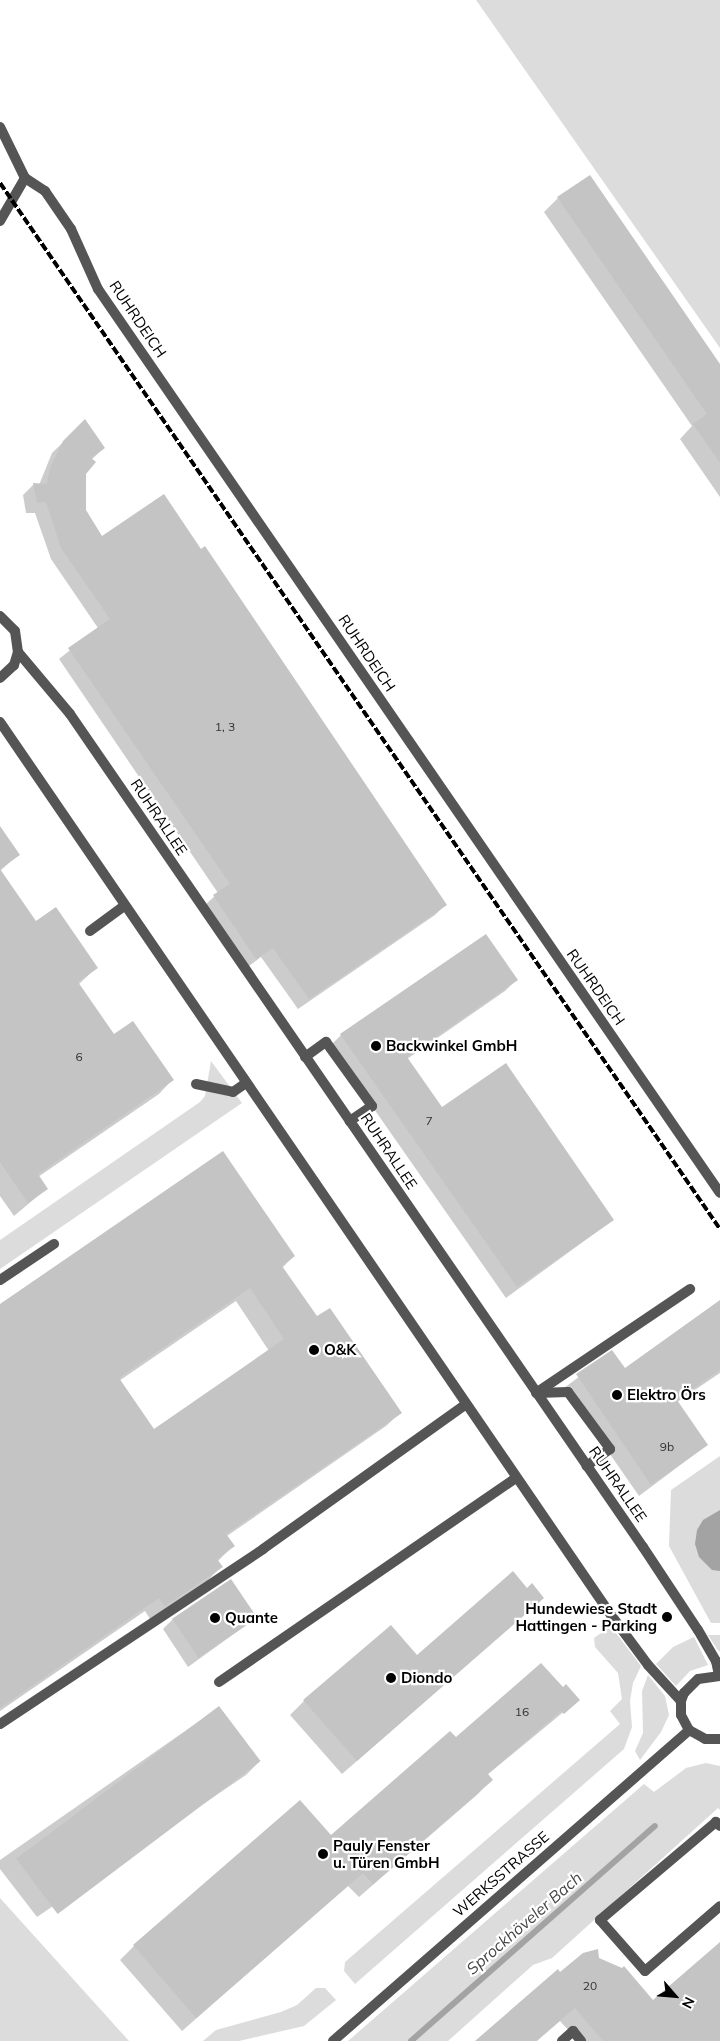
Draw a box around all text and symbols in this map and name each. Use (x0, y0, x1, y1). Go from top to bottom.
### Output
street label: RUHRDEICH (106, 277, 170, 361)
street label: RUHRDEICH (335, 611, 399, 695)
house number: 1, 3 (215, 720, 235, 734)
street label: RUHRALLEE (127, 775, 191, 859)
street label: RUHRDEICH (563, 945, 629, 1029)
place label: Backwinkel GmbH (386, 1037, 517, 1055)
marker: Backwinkel GmbH (370, 1040, 382, 1052)
house number: 6 (75, 1050, 83, 1064)
street label: RUHRALLEE (357, 1109, 421, 1193)
house number: 7 (425, 1114, 433, 1128)
place label: O&K (324, 1341, 356, 1359)
marker: O&K (308, 1344, 320, 1356)
place label: Elektro Örs (627, 1386, 706, 1404)
marker: Elektro Örs (611, 1389, 623, 1401)
house number: 9b (660, 1440, 674, 1454)
street label: RUHRALLEE (585, 1443, 651, 1525)
place label: Hundewiese Stadt Hattingen - Parking (515, 1599, 657, 1634)
place label: Quante (225, 1609, 278, 1627)
marker: Hundewiese Stadt Hattingen - Parking (661, 1611, 673, 1623)
marker: Quante (209, 1612, 221, 1624)
place label: Diondo (401, 1669, 452, 1687)
marker: Diondo (385, 1672, 397, 1684)
house number: 16 (515, 1705, 529, 1719)
street label: WERKSSTRASSE (449, 1827, 553, 1921)
place label: Pauly Fenster u. Türen GmbH (333, 1836, 440, 1871)
marker: Pauly Fenster u. Türen GmbH (317, 1848, 329, 1860)
water label: Sprockhöveler Bach (462, 1868, 586, 1978)
north arrow (650, 1971, 700, 2021)
house number: 20 (583, 1979, 597, 1993)
text: N (678, 1994, 699, 2012)

